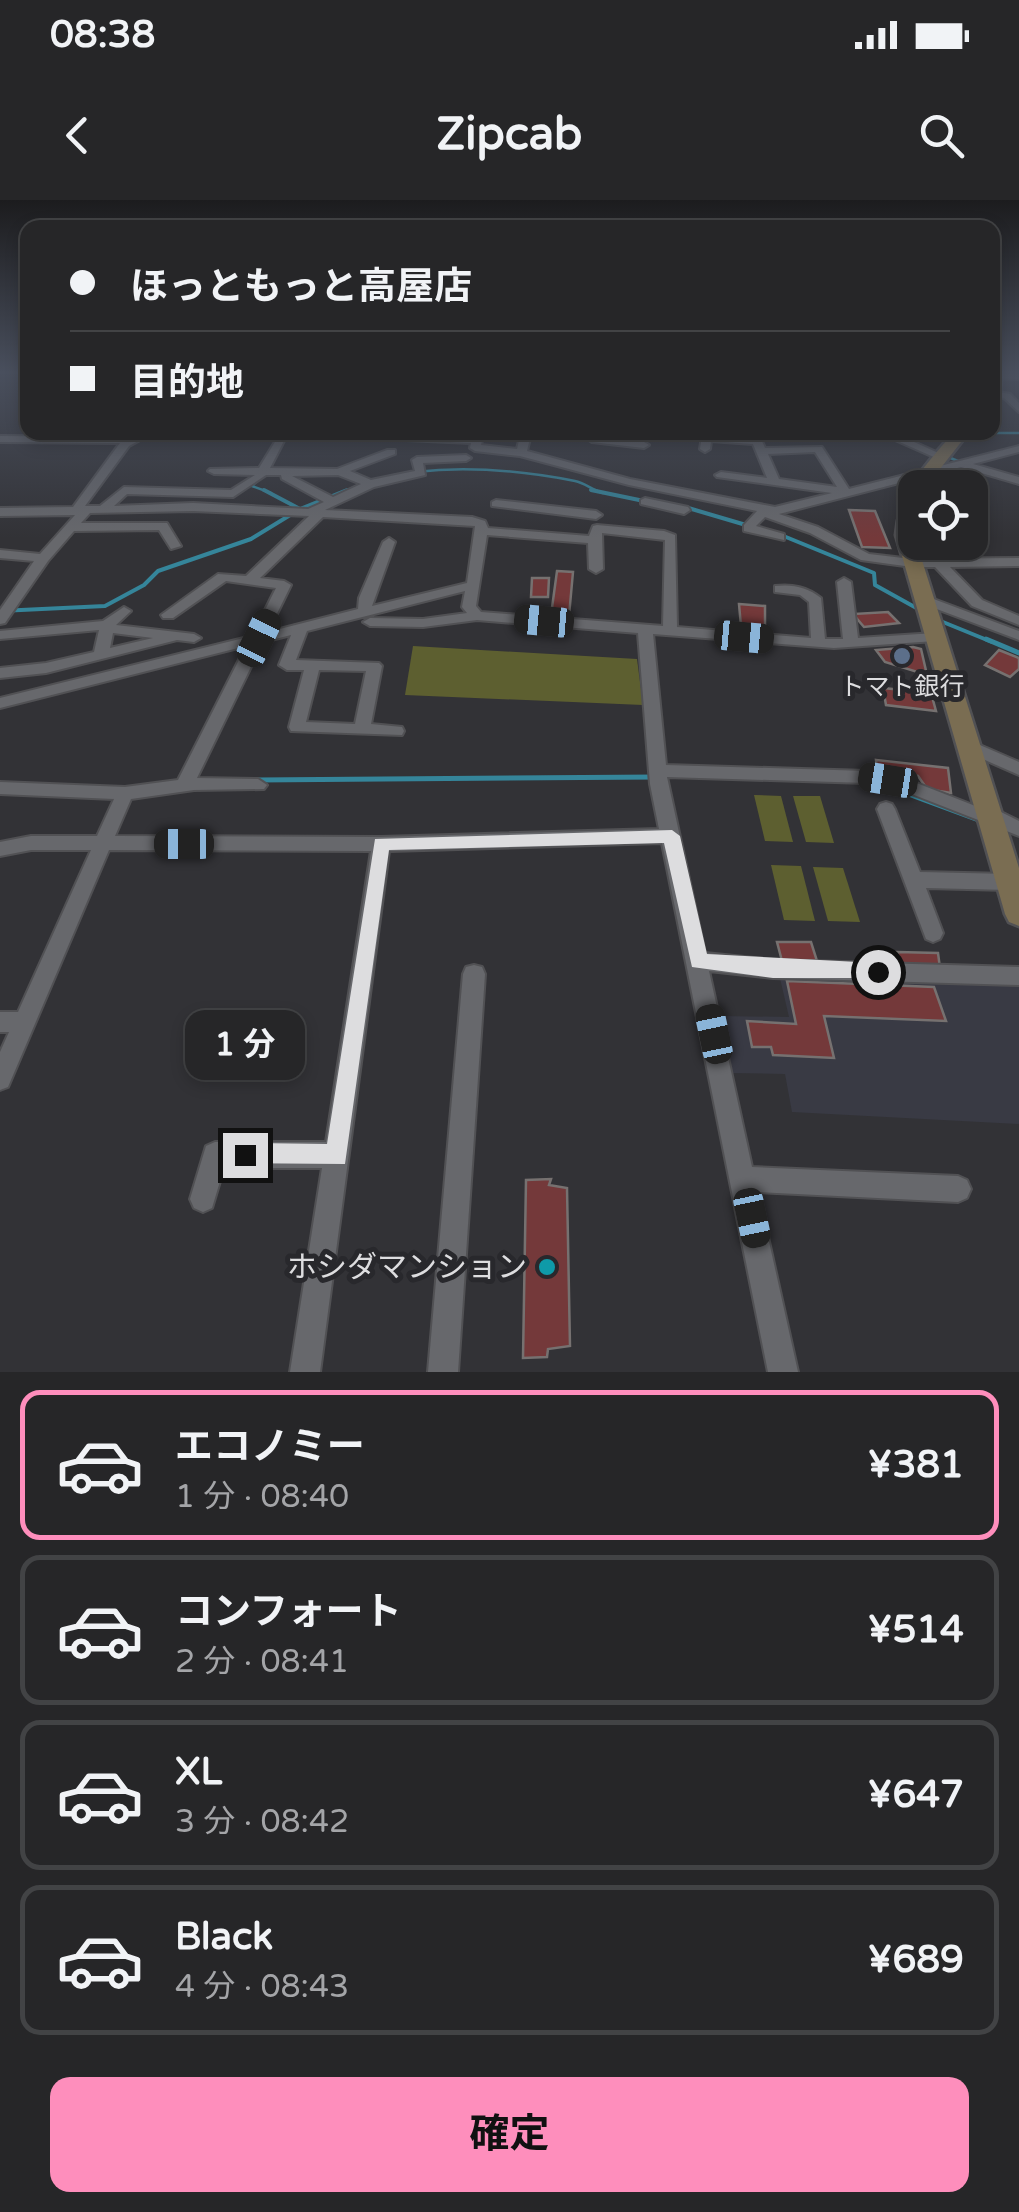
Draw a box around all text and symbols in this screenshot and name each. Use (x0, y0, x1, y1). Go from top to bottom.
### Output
text: 08:38 (50, 12, 155, 58)
icon: back (50, 108, 105, 163)
text: Zipcab (437, 108, 582, 162)
icon: search (914, 108, 969, 163)
text: ほっともっと高屋店 (130, 264, 472, 310)
text: 目的地 (130, 360, 244, 406)
map controls (898, 470, 988, 560)
button: locate (898, 470, 988, 560)
car (513, 603, 575, 639)
car (232, 604, 286, 672)
car (713, 619, 775, 655)
marker: トマト銀行 (891, 645, 913, 667)
place label: トマト銀行 (839, 672, 965, 702)
car (856, 760, 920, 800)
car (154, 829, 214, 859)
route start (856, 950, 901, 995)
car (693, 1002, 735, 1066)
callout: 1 分 (185, 1010, 305, 1080)
text: 1 分 (215, 1026, 275, 1064)
route end (223, 1133, 268, 1178)
car (731, 1186, 773, 1250)
place label: ホシダマンション (287, 1249, 527, 1286)
marker: ホシダマンション (536, 1256, 558, 1278)
icon: car (55, 1420, 145, 1510)
text: エコノミー (175, 1424, 365, 1470)
text: ¥381 (867, 1442, 964, 1488)
text: 1 分 · 08:40 (175, 1478, 349, 1516)
icon: car (55, 1585, 145, 1675)
text: コンフォート (175, 1589, 402, 1635)
text: ¥514 (867, 1607, 964, 1653)
text: 2 分 · 08:41 (175, 1643, 349, 1681)
text: XL (175, 1749, 222, 1795)
icon: car (55, 1750, 145, 1840)
text: ¥647 (867, 1772, 964, 1818)
text: 3 分 · 08:42 (175, 1803, 349, 1841)
text: Black (175, 1914, 273, 1960)
icon: car (55, 1915, 145, 2005)
text: ¥689 (867, 1937, 964, 1983)
text: 4 分 · 08:43 (175, 1968, 349, 2006)
button: 確定 (50, 2077, 969, 2192)

